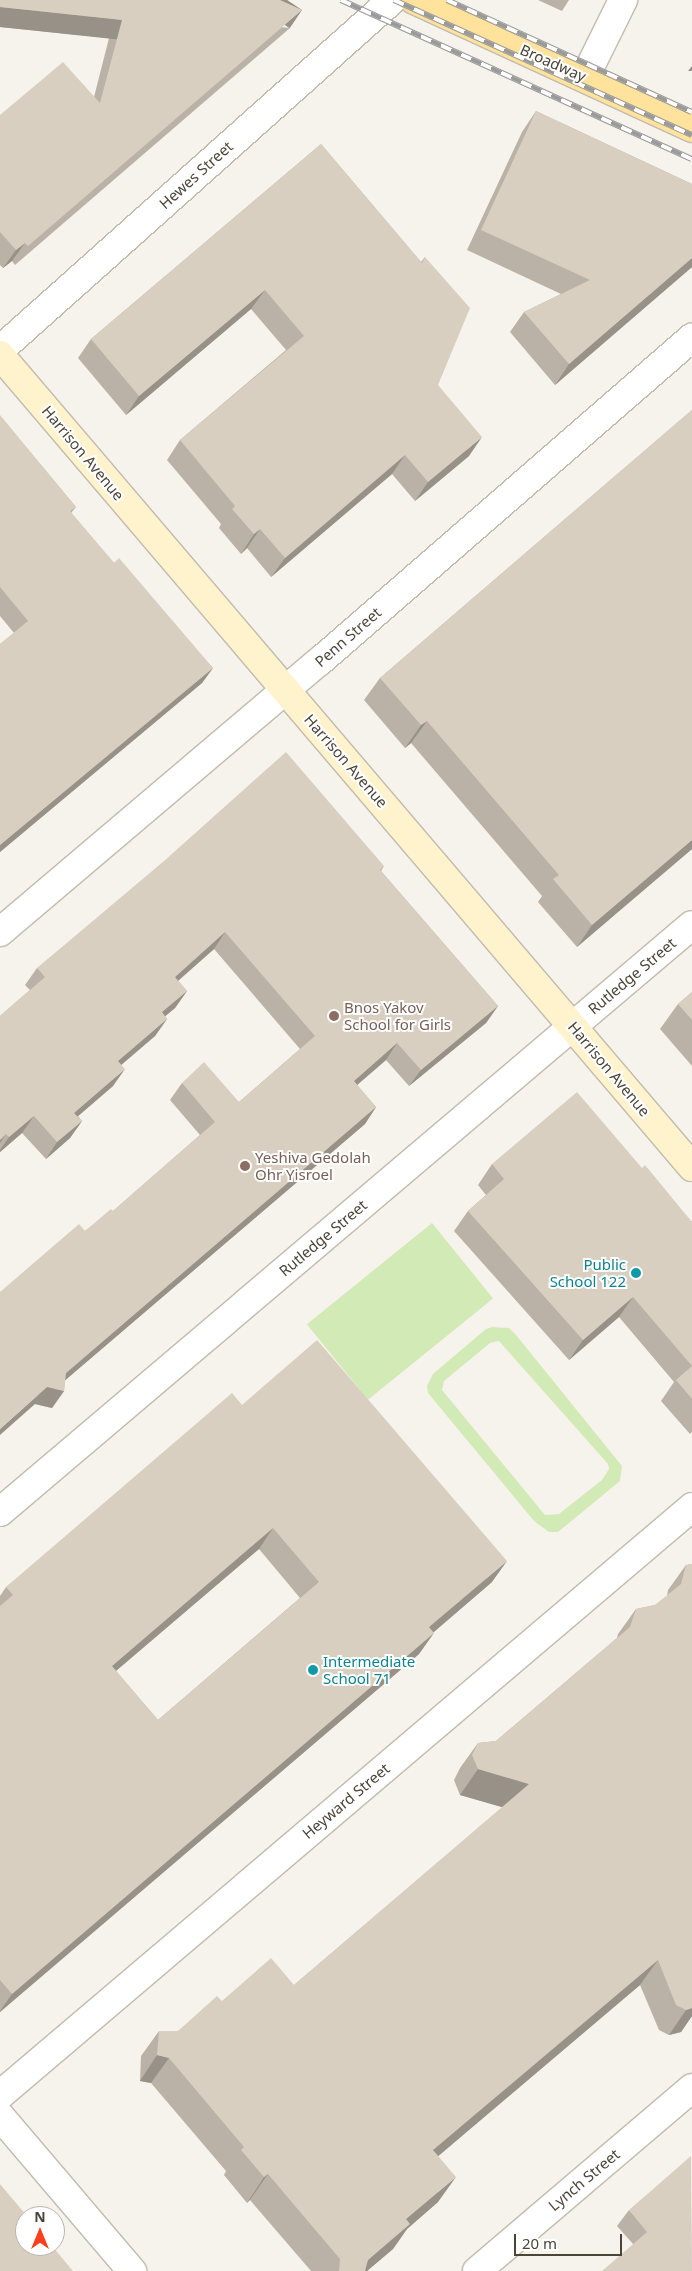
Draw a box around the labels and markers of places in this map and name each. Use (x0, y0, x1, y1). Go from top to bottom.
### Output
place label: Bnos Yakov School for Girls (344, 998, 451, 1033)
marker: Bnos Yakov School for Girls (328, 1010, 340, 1022)
place label: Yeshiva Gedolah Ohr Yisroel (255, 1148, 371, 1183)
marker: Yeshiva Gedolah Ohr Yisroel (239, 1160, 251, 1172)
place label: Public School 122 (550, 1255, 626, 1290)
marker: Public School 122 (630, 1267, 642, 1279)
place label: Intermediate School 71 (323, 1652, 415, 1687)
marker: Intermediate School 71 (307, 1664, 319, 1676)

